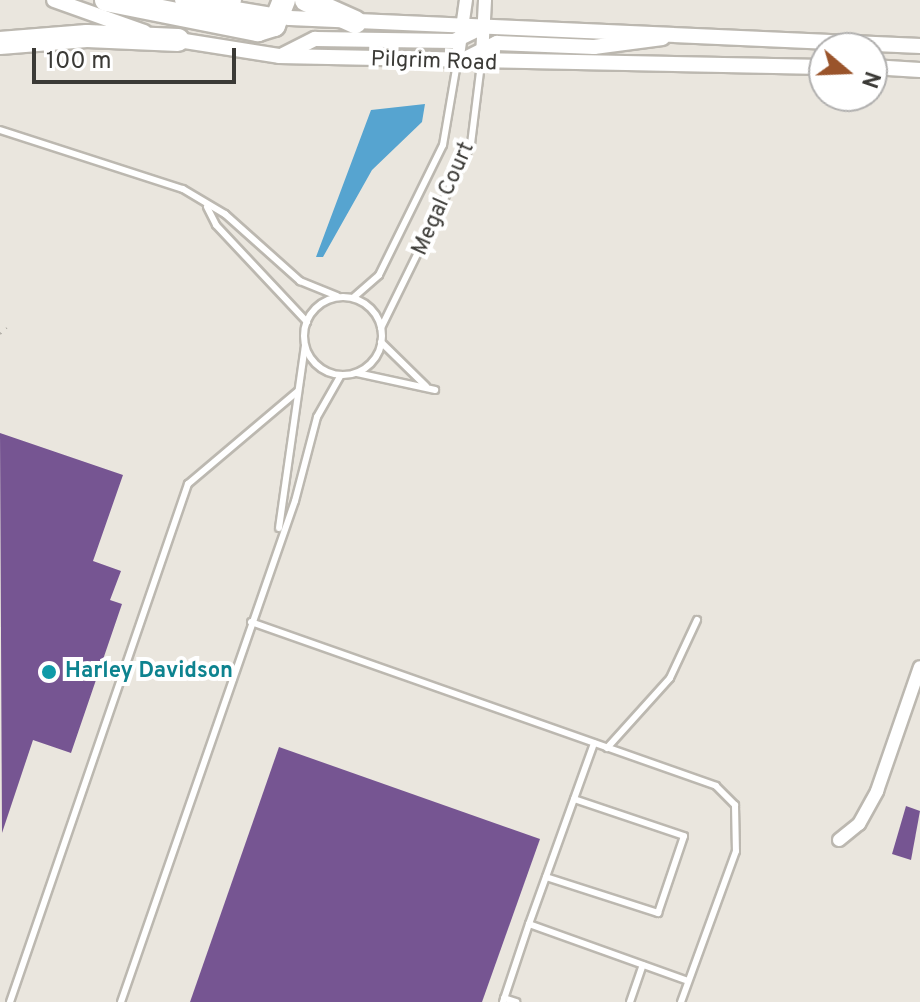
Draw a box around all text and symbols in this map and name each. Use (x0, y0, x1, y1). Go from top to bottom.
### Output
scale bar (36, 32, 240, 82)
north arrow (808, 32, 888, 112)
text: 100 m (46, 47, 112, 77)
street label: Pilgrim Road (370, 47, 498, 77)
text: N (854, 67, 885, 91)
street label: Megal Court (407, 138, 481, 260)
place label: Harley Davidson (65, 659, 233, 685)
marker: Harley Davidson (40, 663, 58, 681)

